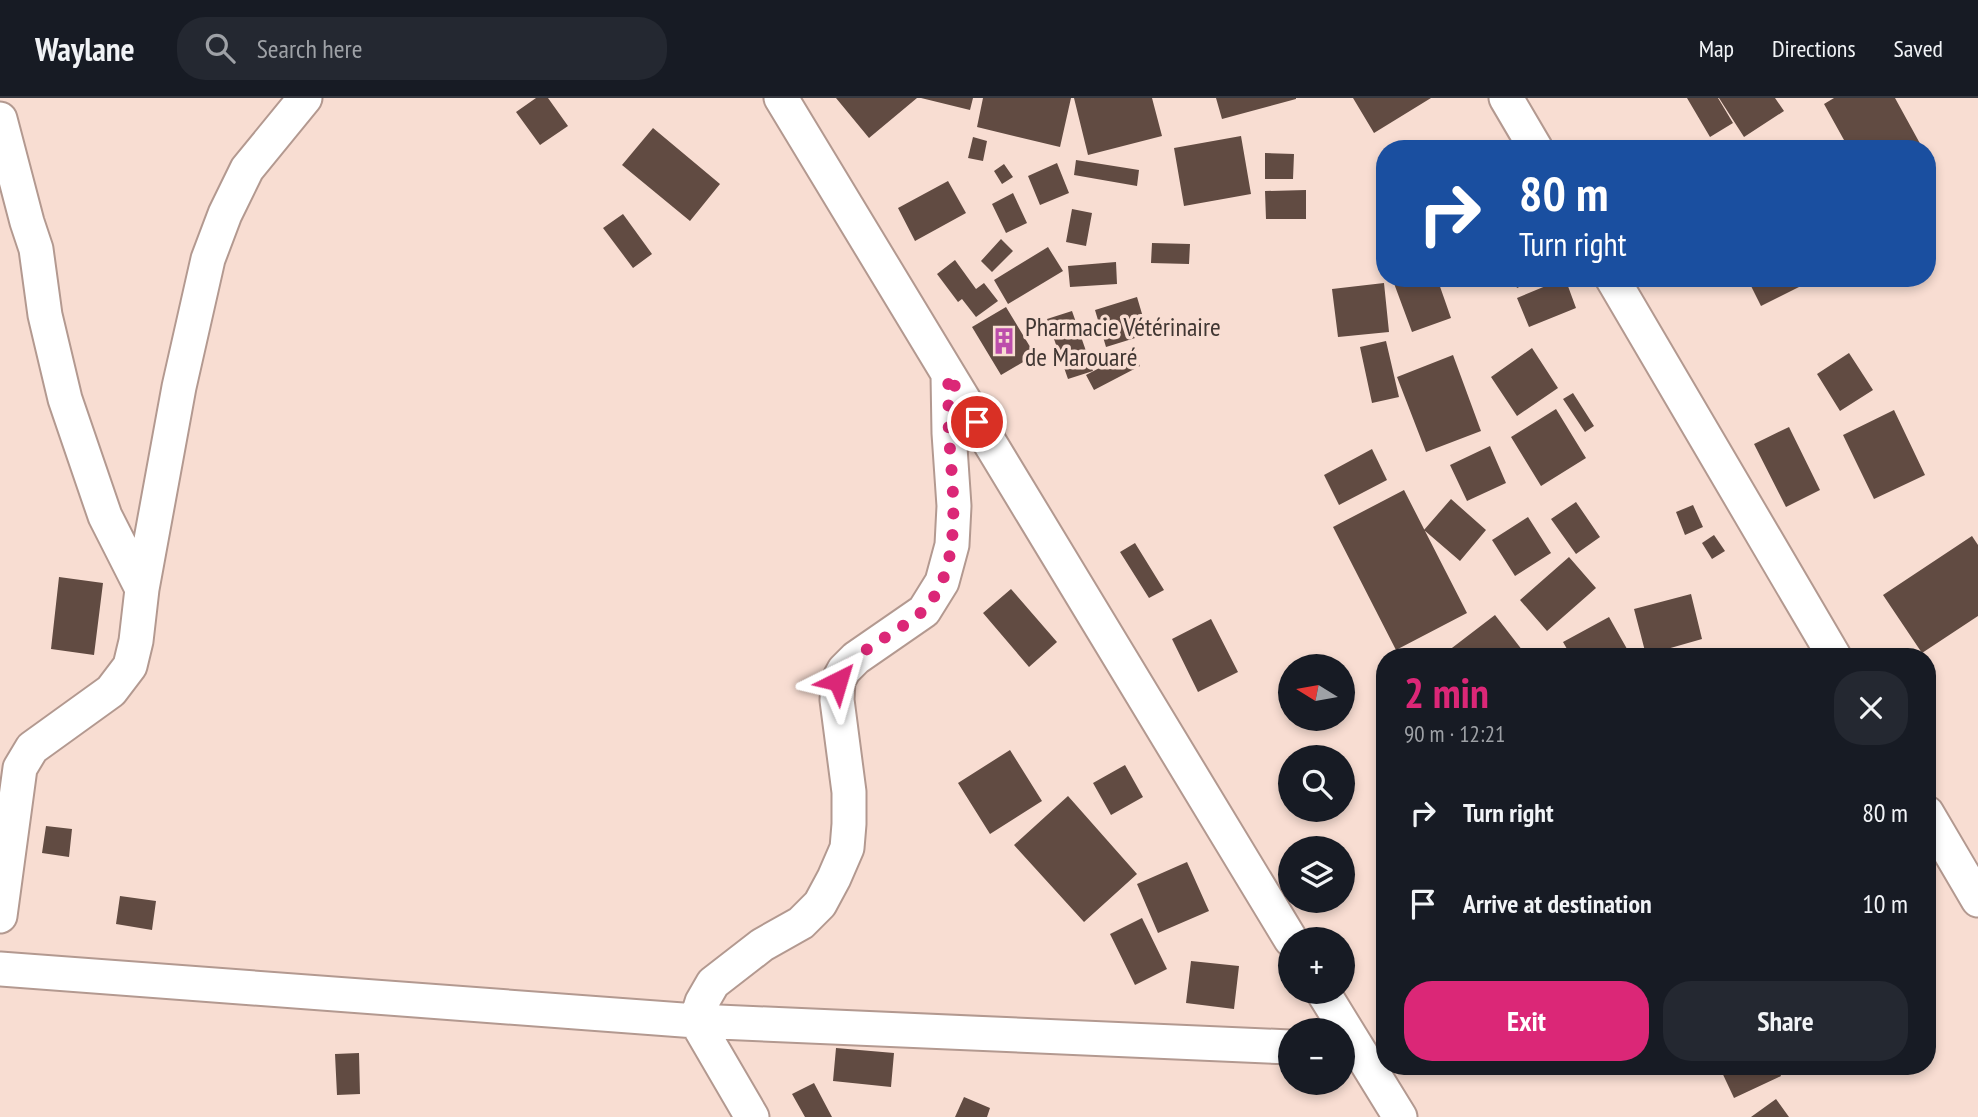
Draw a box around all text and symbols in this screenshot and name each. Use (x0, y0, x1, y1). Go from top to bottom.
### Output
search box (177, 17, 667, 80)
text: Waylane (35, 27, 135, 70)
icon: search (201, 29, 239, 67)
text: Search here (257, 32, 362, 65)
text: Map (1699, 33, 1734, 64)
text: Directions (1772, 33, 1856, 64)
text: Saved (1894, 33, 1943, 64)
text: 80 m (1519, 161, 1608, 225)
icon: right (1404, 168, 1495, 259)
text: Turn right (1519, 223, 1627, 265)
place label: Pharmacie Vétérinaire de Marouaré (1025, 310, 1221, 373)
building icon: Pharmacie Vétérinaire de Marouaré (989, 326, 1019, 356)
pin (947, 392, 1007, 452)
icon: arrive (958, 403, 996, 441)
position arrow (801, 644, 875, 718)
north arrow (1278, 654, 1354, 732)
map controls (1278, 654, 1355, 1095)
text: 2 min (1404, 665, 1489, 720)
button: close (1834, 671, 1908, 745)
text: 90 m · 12:21 (1404, 719, 1505, 748)
button: search (1278, 745, 1355, 822)
icon: right (1404, 794, 1442, 832)
text: Turn right (1463, 796, 1554, 829)
text: 80 m (1862, 796, 1908, 829)
button: layers (1278, 836, 1355, 913)
icon: arrive (1404, 885, 1442, 923)
text: Arrive at destination (1463, 887, 1652, 920)
text: 10 m (1862, 887, 1908, 920)
button: + (1278, 927, 1355, 1004)
button: Exit (1404, 981, 1649, 1061)
button: Share (1663, 981, 1908, 1061)
button: − (1278, 1018, 1355, 1095)

